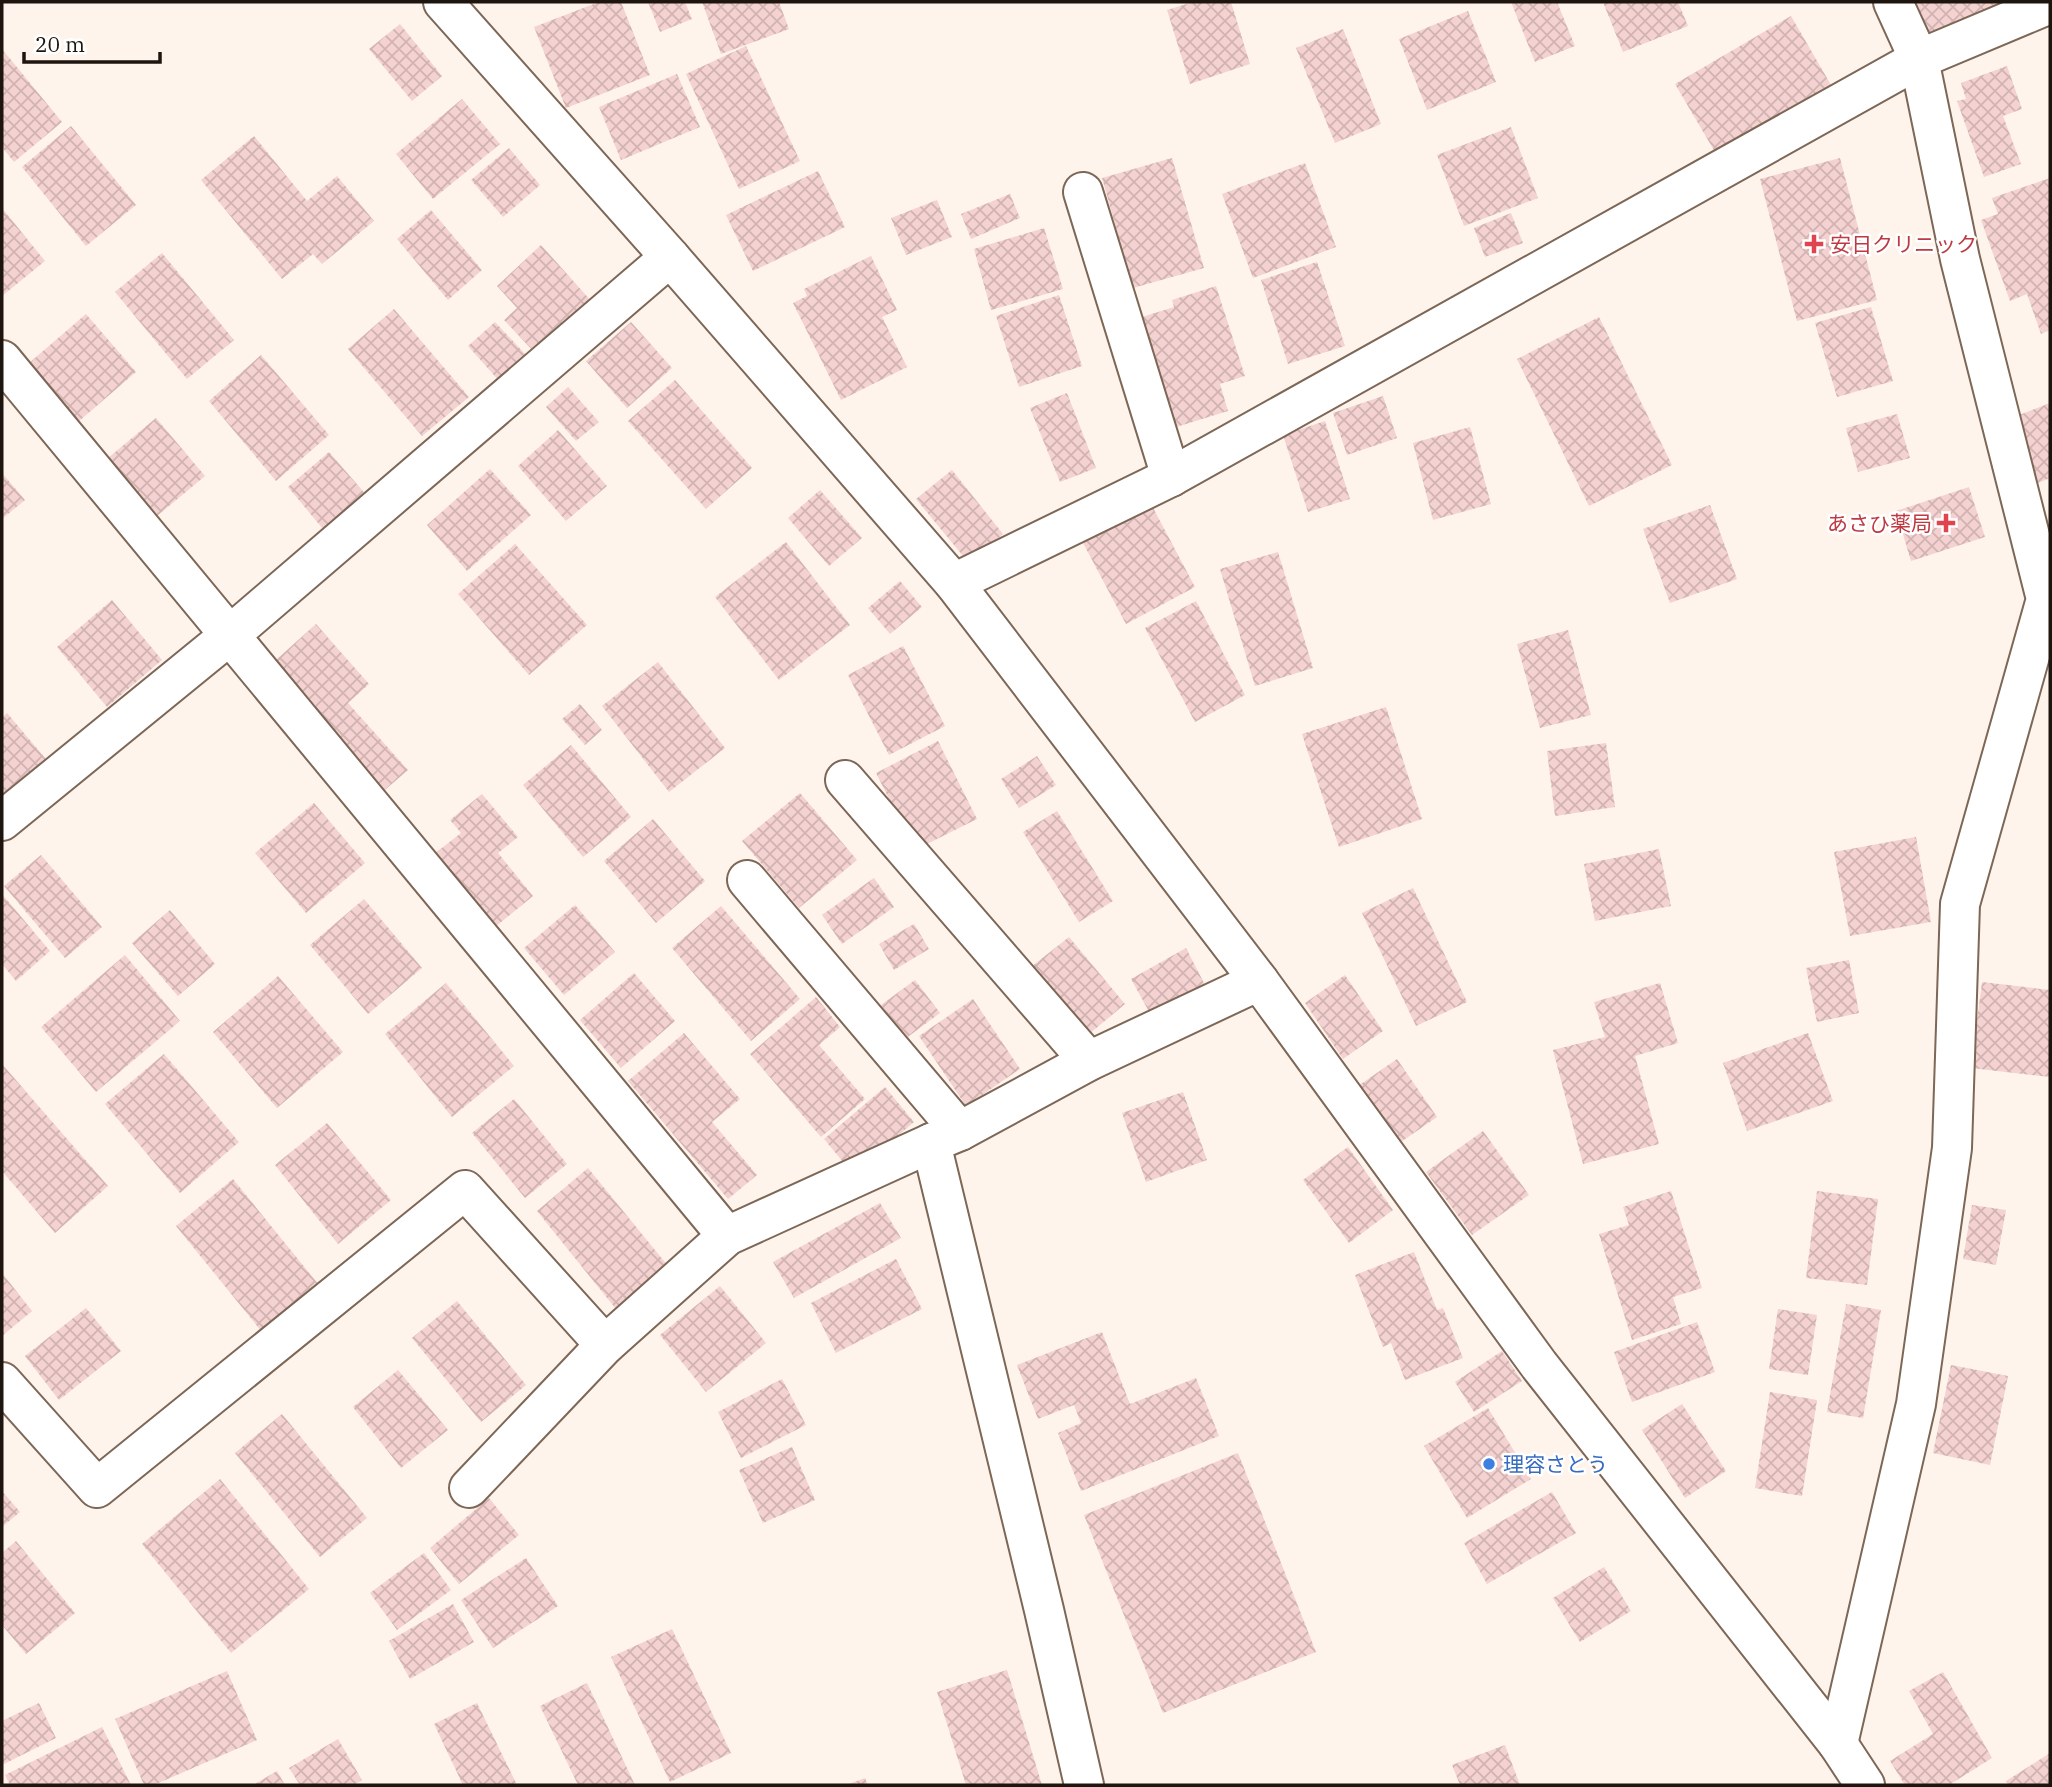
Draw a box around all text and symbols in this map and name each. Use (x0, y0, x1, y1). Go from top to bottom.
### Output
scale bar (24, 21, 161, 65)
text: 20 m (35, 30, 85, 58)
place label: 安日クリニック (1830, 230, 1977, 258)
marker: 安日クリニック (1804, 234, 1824, 254)
place label: あさひ薬局 (1827, 509, 1932, 537)
marker: あさひ薬局 (1938, 515, 1954, 531)
place label: 理容さとう (1503, 1450, 1608, 1478)
marker: 理容さとう (1481, 1456, 1497, 1472)

